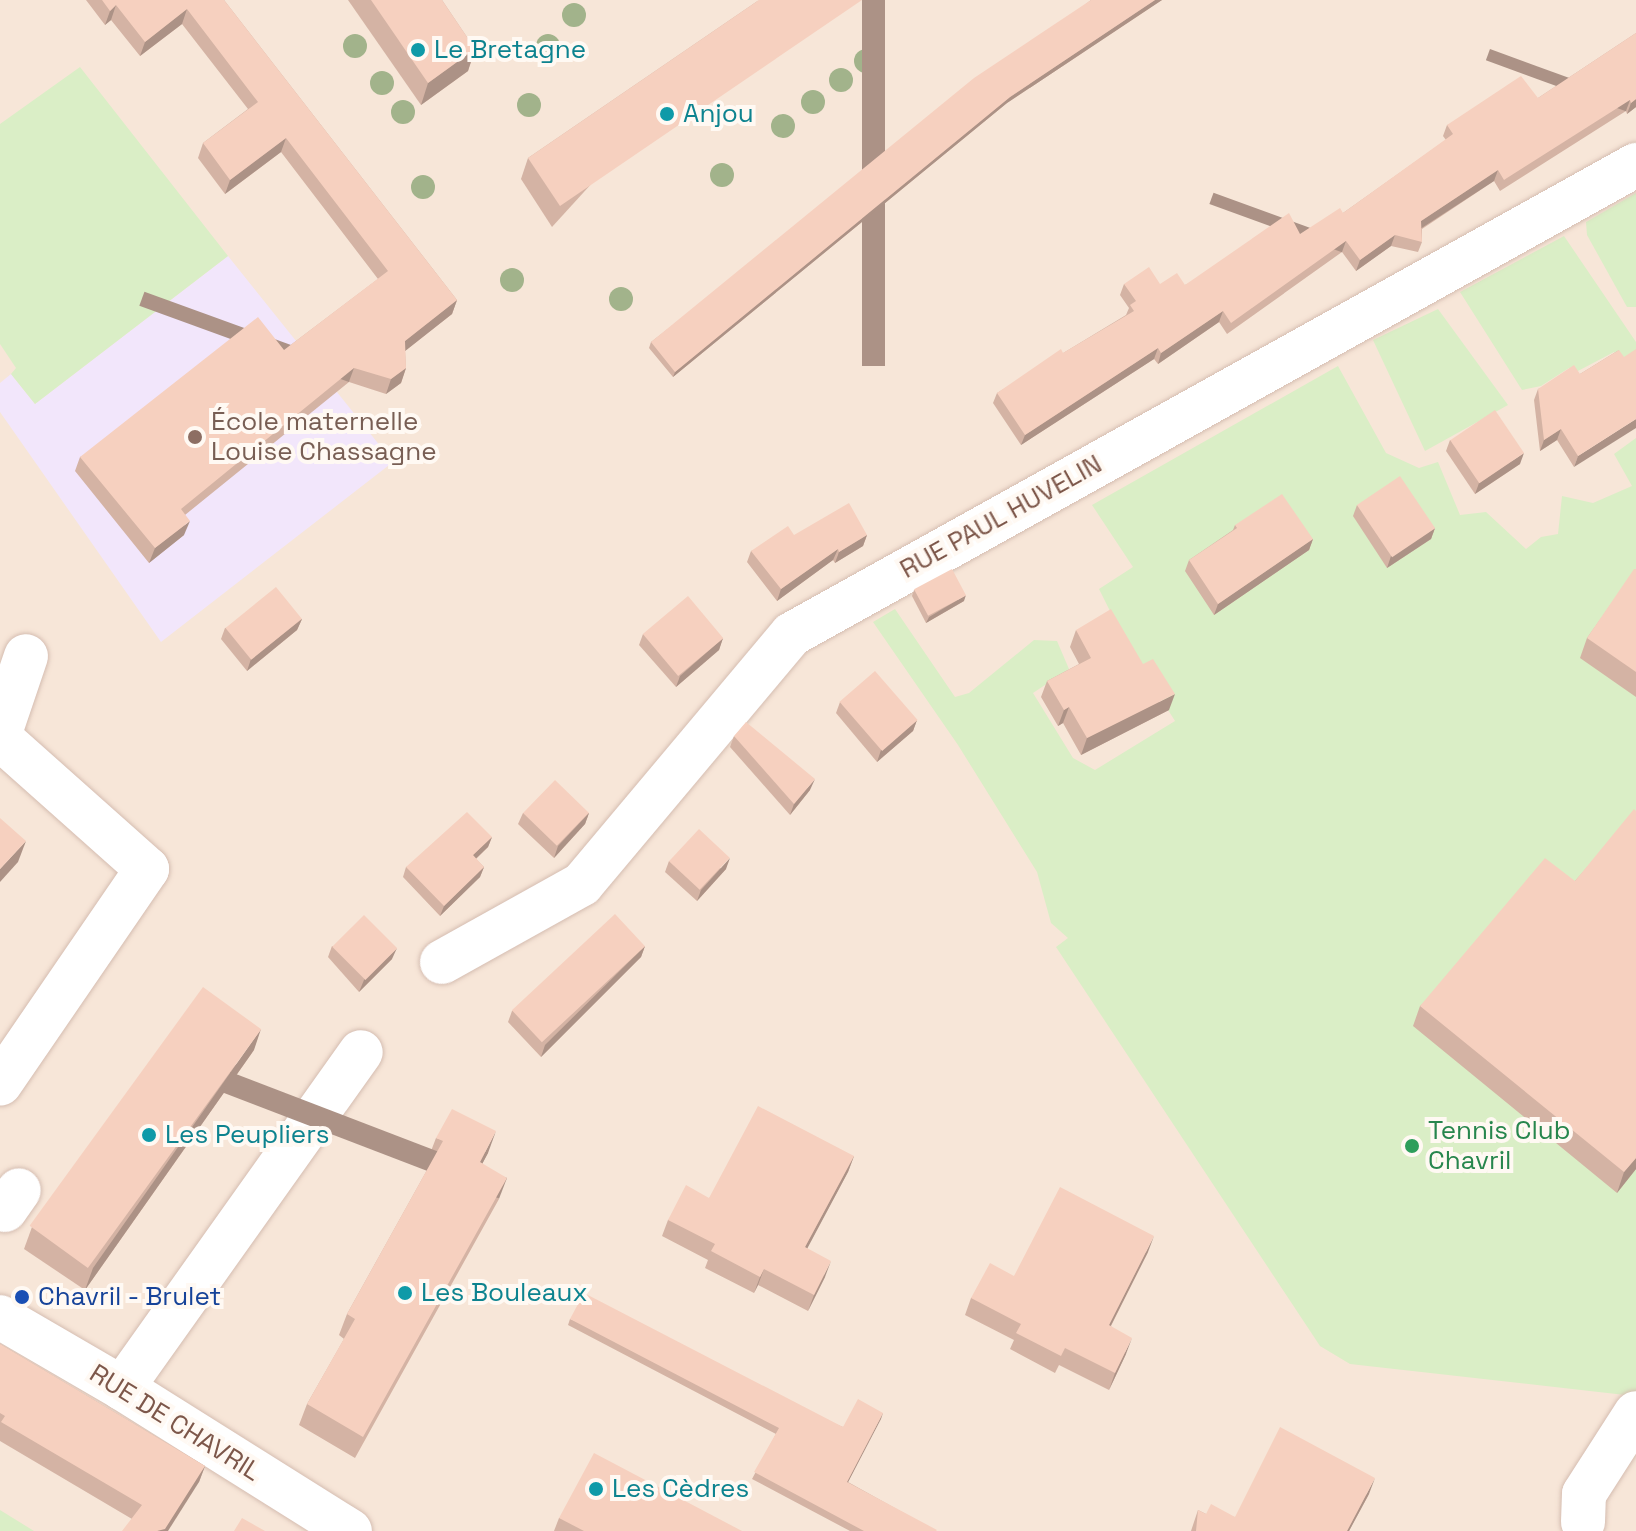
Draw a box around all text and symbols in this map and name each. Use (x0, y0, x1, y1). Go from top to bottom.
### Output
place label: Le Bretagne (434, 34, 586, 66)
marker: Le Bretagne (409, 41, 427, 59)
place label: Anjou (683, 98, 754, 130)
marker: Anjou (658, 105, 676, 123)
place label: École maternelle Louise Chassagne (211, 406, 437, 468)
marker: École maternelle Louise Chassagne (186, 428, 204, 446)
street label: RUE PAUL HUVELIN (894, 448, 1108, 586)
place label: Tennis Club Chavril (1428, 1115, 1570, 1176)
place label: Les Peupliers (165, 1119, 330, 1151)
marker: Les Peupliers (140, 1126, 158, 1144)
marker: Tennis Club Chavril (1403, 1137, 1421, 1155)
place label: Les Bouleaux (421, 1277, 588, 1309)
place label: Chavril - Brulet (38, 1281, 223, 1313)
marker: Les Bouleaux (396, 1284, 414, 1302)
marker: Chavril - Brulet (13, 1288, 31, 1306)
street label: RUE DE CHAVRIL (84, 1358, 266, 1488)
place label: Les Cèdres (612, 1473, 749, 1505)
marker: Les Cèdres (587, 1480, 605, 1498)

